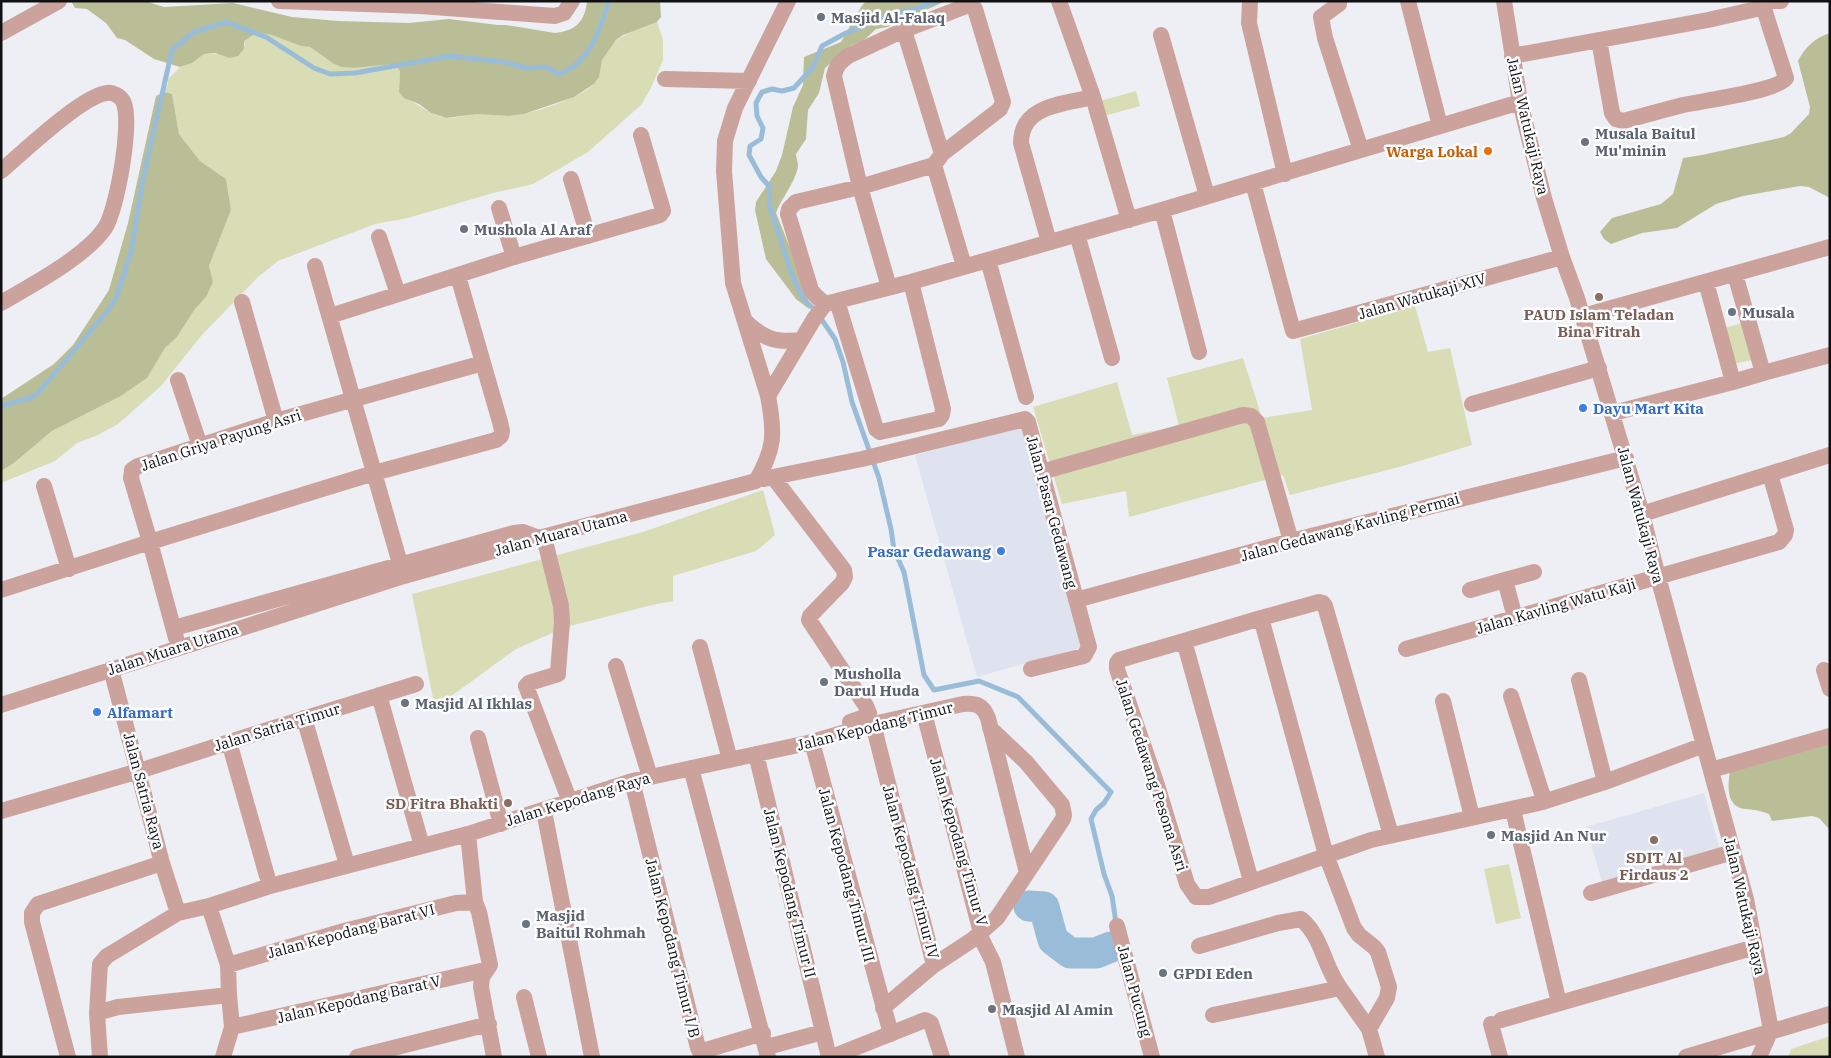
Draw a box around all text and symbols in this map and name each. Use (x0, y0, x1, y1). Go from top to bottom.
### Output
place label: Masjid Al-Falaq (831, 8, 946, 27)
marker: Masjid Al-Falaq (815, 11, 827, 23)
street label: Jalan Watukaji Raya (1503, 55, 1553, 197)
place label: Musala Baitul Mu'minin (1595, 124, 1696, 160)
marker: Musala Baitul Mu'minin (1579, 136, 1591, 148)
place label: Warga Lokal (1386, 142, 1478, 161)
marker: Warga Lokal (1482, 145, 1494, 157)
place label: Mushola Al Araf (474, 220, 592, 239)
marker: Mushola Al Araf (458, 223, 470, 235)
street label: Jalan Watukaji XIV (1356, 269, 1488, 323)
marker: PAUD Islam Teladan Bina Fitrah (1593, 291, 1605, 303)
place label: Musala (1742, 303, 1795, 322)
place label: PAUD Islam Teladan Bina Fitrah (1524, 305, 1674, 341)
marker: Musala (1726, 306, 1738, 318)
place label: Dayu Mart Kita (1593, 399, 1704, 418)
marker: Dayu Mart Kita (1577, 402, 1589, 414)
street label: Jalan Griya Payung Asri (139, 405, 304, 475)
street label: Jalan Pasar Gedawang (1022, 434, 1082, 590)
street label: Jalan Watukaji Raya (1614, 445, 1668, 585)
street label: Jalan Gedawang Kavling Permai (1239, 489, 1462, 565)
street label: Jalan Muara Utama (493, 506, 629, 560)
place label: Pasar Gedawang (867, 542, 991, 561)
marker: Pasar Gedawang (995, 545, 1007, 557)
street label: Jalan Kavling Watu Kaji (1474, 574, 1638, 638)
street label: Jalan Muara Utama (105, 619, 241, 679)
place label: Musholla Darul Huda (834, 664, 920, 700)
marker: Musholla Darul Huda (818, 676, 830, 688)
street label: Jalan Gedawang Pesona Asri (1112, 676, 1192, 874)
place label: Masjid Al Ikhlas (415, 694, 532, 713)
marker: Masjid Al Ikhlas (399, 697, 411, 709)
street label: Jalan Kepodang Timur (795, 697, 955, 755)
street label: Jalan Satria Timur (212, 699, 343, 755)
place label: Alfamart (107, 703, 173, 722)
marker: Alfamart (91, 706, 103, 718)
street label: Jalan Satria Raya (119, 731, 169, 851)
street label: Jalan Kepodang Timur V (926, 756, 992, 928)
street label: Jalan Kepodang Raya (504, 768, 652, 830)
street label: Jalan Kepodang Timur IV (879, 783, 943, 961)
street label: Jalan Kepodang Timur III (815, 786, 879, 964)
place label: SD Fitra Bhakti (386, 794, 498, 813)
marker: SD Fitra Bhakti (502, 797, 514, 809)
street label: Jalan Kepodang Timur II (760, 806, 820, 980)
place label: Masjid An Nur (1501, 826, 1607, 845)
marker: Masjid An Nur (1485, 829, 1497, 841)
marker: SDIT Al Firdaus 2 (1648, 834, 1660, 846)
street label: Jalan Watukaji Raya (1720, 835, 1770, 977)
place label: SDIT Al Firdaus 2 (1619, 848, 1689, 884)
street label: Jalan Kepodang Timur I/B (641, 856, 705, 1040)
street label: Jalan Kepodang Barat VI (265, 900, 437, 962)
place label: Masjid Baitul Rohmah (536, 906, 646, 942)
marker: Masjid Baitul Rohmah (520, 918, 532, 930)
street label: Jalan Pucung (1114, 943, 1156, 1039)
place label: GPDI Eden (1173, 964, 1253, 983)
marker: GPDI Eden (1157, 967, 1169, 979)
street label: Jalan Kepodang Barat V (275, 971, 443, 1027)
place label: Masjid Al Amin (1002, 1000, 1113, 1019)
marker: Masjid Al Amin (986, 1003, 998, 1015)

